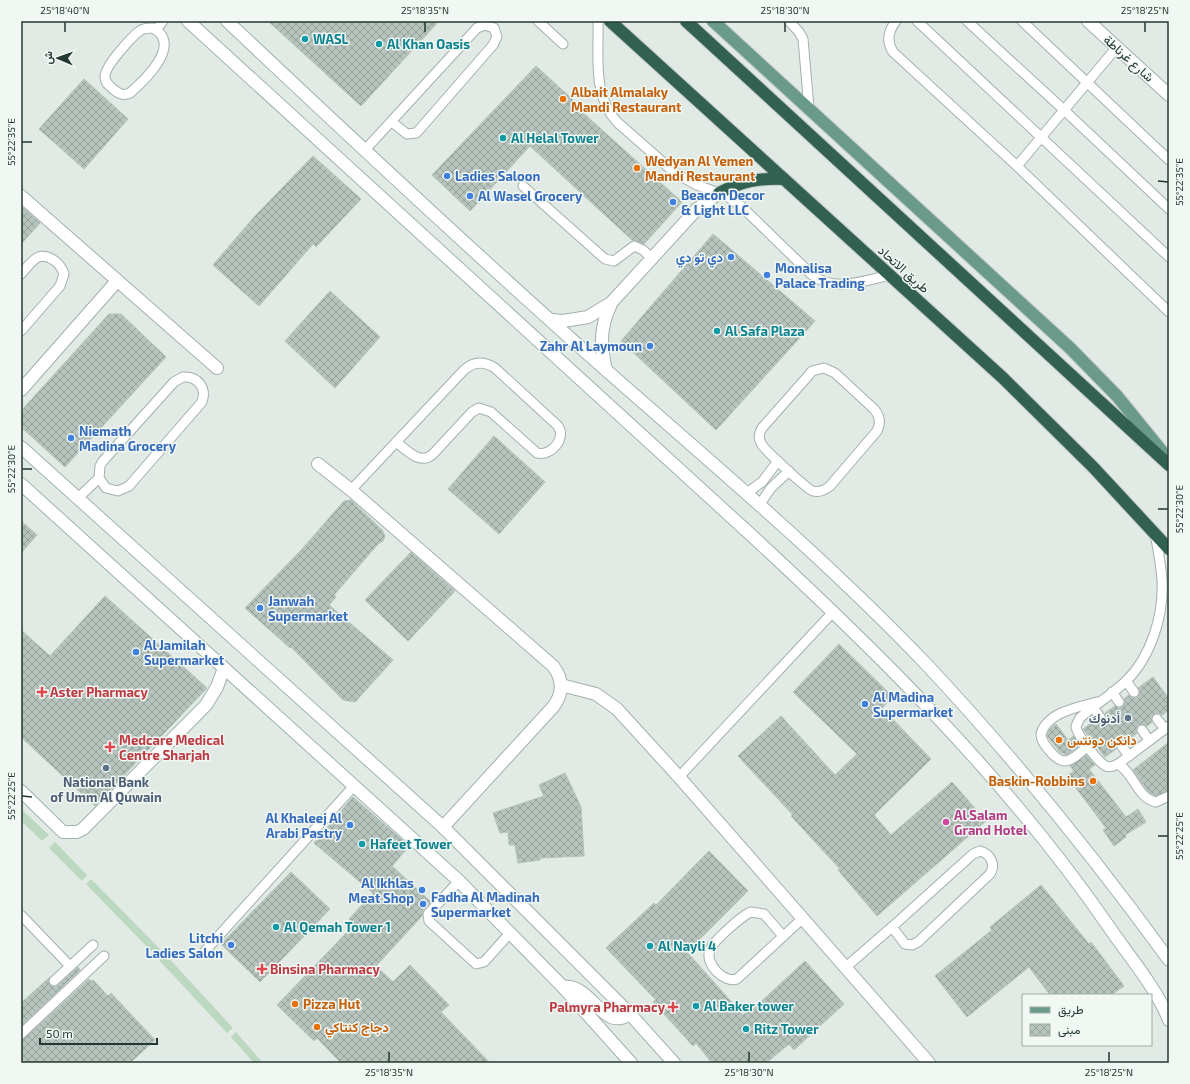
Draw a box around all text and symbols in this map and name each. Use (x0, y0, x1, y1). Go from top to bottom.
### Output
text: 25°18'40"N (40, 4, 90, 16)
text: 25°18'35"N (401, 4, 449, 16)
text: 25°18'30"N (761, 4, 809, 16)
text: 25°18'25"N (1121, 4, 1169, 16)
place label: WASL (313, 31, 349, 47)
street label: شارع غرناطة (1099, 31, 1157, 86)
marker: WASL (300, 34, 310, 44)
place label: Al Khan Oasis (387, 36, 470, 52)
north arrow (38, 38, 78, 78)
marker: Al Khan Oasis (374, 39, 384, 49)
text: ش (41, 51, 55, 65)
place label: Albait Almalaky Mandi Restaurant (571, 84, 682, 115)
marker: Albait Almalaky Mandi Restaurant (558, 94, 568, 104)
text: 55°22'35"E (5, 118, 17, 166)
place label: Al Helal Tower (511, 130, 599, 146)
marker: Al Helal Tower (498, 133, 508, 143)
place label: Wedyan Al Yemen Mandi Restaurant (645, 153, 756, 184)
text: 55°22'35"E (1173, 158, 1185, 206)
marker: Wedyan Al Yemen Mandi Restaurant (632, 163, 642, 173)
place label: Ladies Saloon (455, 168, 540, 184)
marker: Ladies Saloon (442, 171, 452, 181)
place label: Beacon Decor & Light LLC (681, 187, 765, 218)
place label: Al Wasel Grocery (478, 188, 583, 204)
marker: Al Wasel Grocery (465, 191, 475, 201)
marker: Beacon Decor & Light LLC (668, 197, 678, 207)
street label: طريق الاتحاد (874, 242, 933, 297)
place label: دي تو دي (676, 249, 723, 268)
marker: دي تو دي (726, 252, 736, 262)
place label: Monalisa Palace Trading (775, 260, 865, 291)
marker: Monalisa Palace Trading (762, 270, 772, 280)
place label: Al Safa Plaza (725, 323, 805, 339)
marker: Al Safa Plaza (712, 326, 722, 336)
place label: Zahr Al Laymoun (540, 338, 642, 354)
marker: Zahr Al Laymoun (645, 341, 655, 351)
place label: Niemath Madina Grocery (79, 423, 177, 454)
marker: Niemath Madina Grocery (66, 433, 76, 443)
text: 55°22'30"E (5, 444, 17, 493)
text: 55°22'30"E (1173, 484, 1185, 533)
place label: Janwah Supermarket (268, 593, 349, 624)
marker: Janwah Supermarket (255, 603, 265, 613)
place label: Al Jamilah Supermarket (144, 637, 225, 668)
marker: Al Jamilah Supermarket (131, 647, 141, 657)
place label: Aster Pharmacy (50, 684, 148, 700)
marker: Aster Pharmacy (37, 687, 47, 697)
place label: Al Madina Supermarket (873, 689, 954, 720)
marker: Al Madina Supermarket (860, 699, 870, 709)
place label: أدنوك (1089, 710, 1120, 727)
marker: أدنوك (1123, 713, 1133, 723)
place label: Medcare Medical Centre Sharjah (119, 732, 225, 763)
place label: دانكن دونتس (1067, 732, 1137, 749)
marker: دانكن دونتس (1054, 735, 1064, 745)
marker: Medcare Medical Centre Sharjah (104, 741, 116, 753)
marker: National Bank of Umm Al Quwain (101, 763, 111, 773)
text: 55°22'25"E (5, 772, 17, 820)
place label: Baskin-Robbins (989, 773, 1085, 789)
place label: National Bank of Umm Al Quwain (50, 774, 162, 806)
marker: Baskin-Robbins (1088, 776, 1098, 786)
place label: Al Salam Grand Hotel (954, 807, 1028, 838)
place label: Al Khaleej Al Arabi Pastry (265, 810, 343, 841)
text: 55°22'25"E (1173, 812, 1185, 860)
marker: Al Salam Grand Hotel (941, 817, 951, 827)
marker: Al Khaleej Al Arabi Pastry (345, 820, 355, 830)
place label: Hafeet Tower (370, 836, 453, 852)
marker: Hafeet Tower (357, 839, 367, 849)
place label: Al Ikhlas Meat Shop (348, 875, 414, 906)
marker: Al Ikhlas Meat Shop (417, 885, 427, 895)
place label: Fadha Al Madinah Supermarket (431, 889, 540, 920)
marker: Fadha Al Madinah Supermarket (418, 899, 428, 909)
place label: Al Qemah Tower 1 (284, 919, 391, 936)
marker: Al Qemah Tower 1 (271, 922, 281, 932)
place label: Litchi Ladies Salon (145, 930, 223, 961)
place label: Al Nayli 4 (658, 938, 716, 954)
marker: Litchi Ladies Salon (226, 940, 236, 950)
marker: Al Nayli 4 (645, 941, 655, 951)
place label: Binsina Pharmacy (270, 961, 381, 977)
marker: Binsina Pharmacy (257, 964, 267, 974)
legend (1022, 994, 1152, 1046)
place label: Pizza Hut (303, 996, 361, 1012)
place label: Al Baker tower (704, 998, 794, 1014)
marker: Pizza Hut (290, 999, 300, 1009)
place label: Palmyra Pharmacy (549, 999, 666, 1015)
marker: Al Baker tower (691, 1001, 701, 1011)
marker: Palmyra Pharmacy (668, 1002, 678, 1012)
text: طريق (1058, 1002, 1084, 1018)
place label: دجاج كنتاكي (325, 1019, 389, 1038)
scale bar (40, 1020, 157, 1046)
place label: Ritz Tower (754, 1021, 819, 1037)
marker: دجاج كنتاكي (312, 1022, 322, 1032)
text: مبنى (1058, 1022, 1080, 1038)
marker: Ritz Tower (741, 1024, 751, 1034)
text: 50 m (46, 1026, 73, 1040)
text: 25°18'35"N (365, 1066, 413, 1078)
text: 25°18'30"N (725, 1066, 773, 1078)
text: 25°18'25"N (1085, 1066, 1133, 1078)

